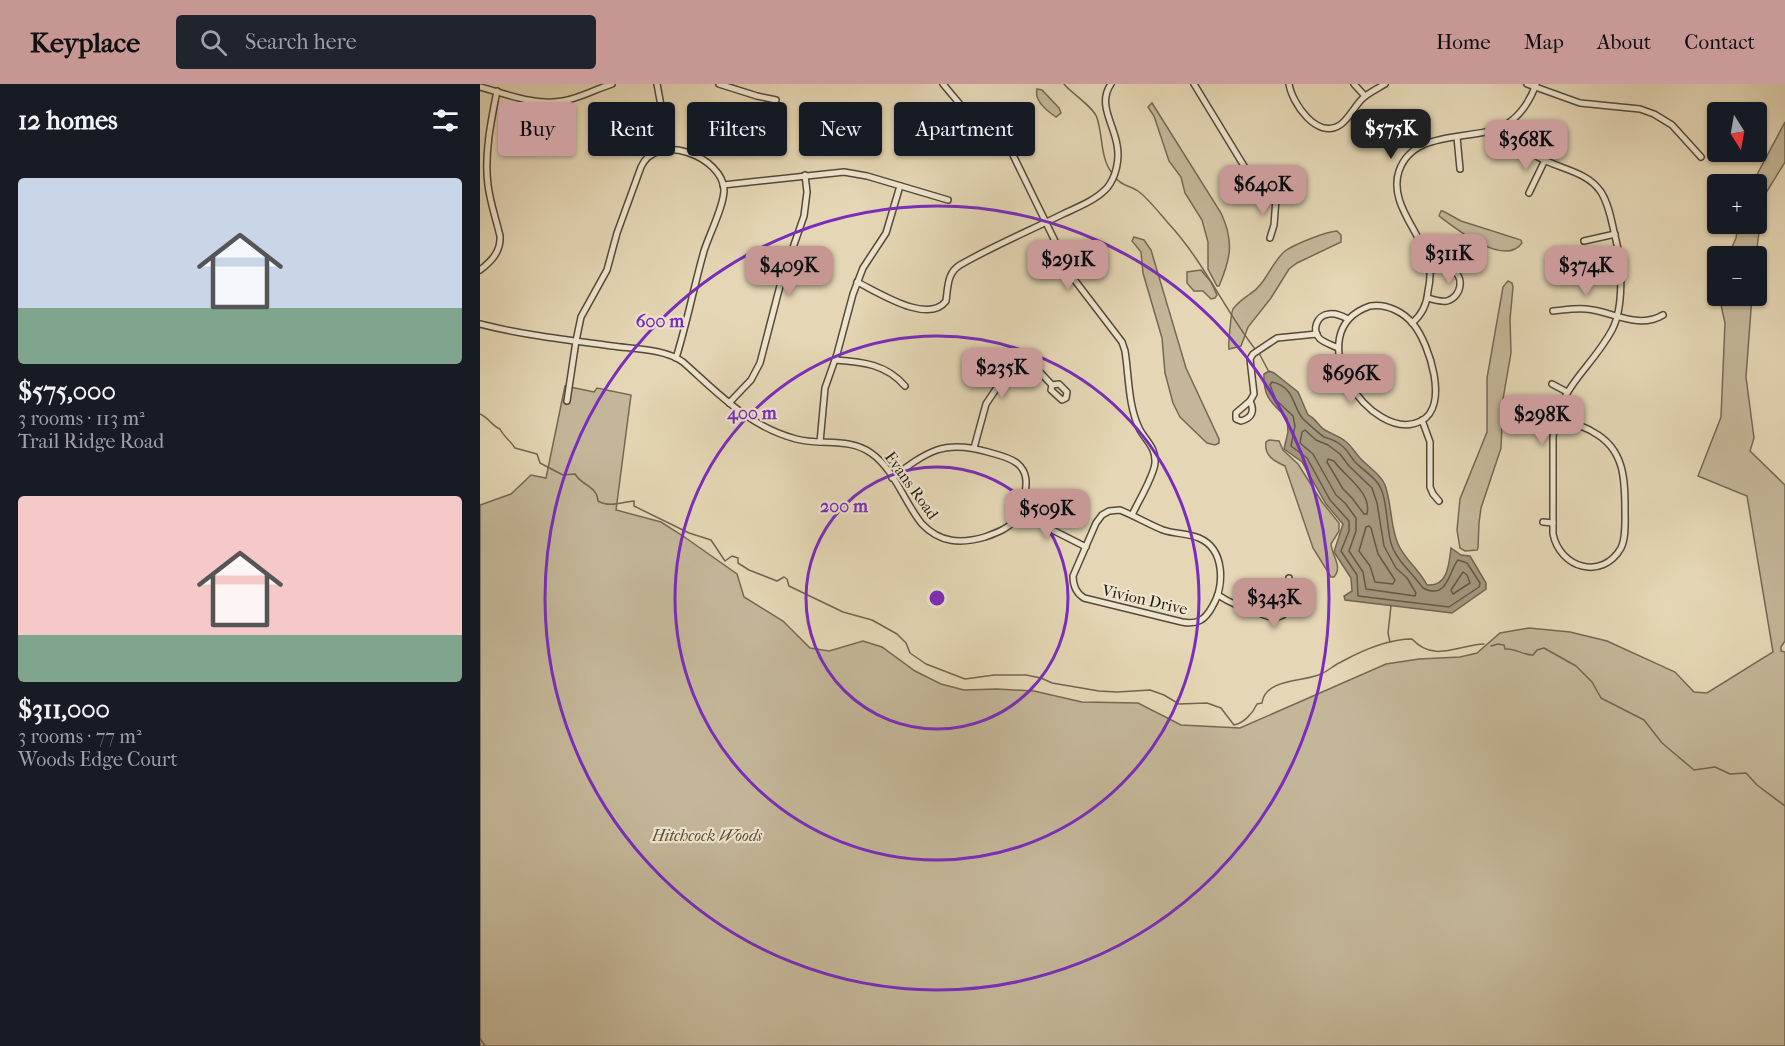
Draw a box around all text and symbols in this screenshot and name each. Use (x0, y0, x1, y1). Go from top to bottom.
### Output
search box (176, 15, 596, 69)
text: Keyplace (30, 26, 140, 59)
icon: search (197, 26, 230, 59)
text: Search here (245, 29, 357, 55)
text: Home (1436, 30, 1491, 54)
text: Map (1524, 30, 1564, 54)
text: About (1597, 30, 1651, 54)
text: Contact (1684, 30, 1755, 54)
chip: Buy (498, 102, 576, 156)
chip: Rent (588, 102, 675, 156)
chip: Filters (687, 102, 787, 156)
chip: New (799, 102, 882, 156)
chip: Apartment (894, 102, 1035, 156)
north arrow (1707, 102, 1767, 162)
map controls (1707, 102, 1767, 306)
icon: filters (429, 104, 462, 137)
text: 12 homes (18, 105, 118, 136)
pin: $575K (1349, 109, 1433, 160)
text: $575K (1365, 117, 1417, 140)
pin: $368K (1484, 120, 1568, 171)
text: $368K (1499, 128, 1553, 151)
pin: $640K (1221, 165, 1305, 216)
text: $640K (1233, 173, 1293, 196)
button: + (1707, 174, 1767, 234)
icon: home (186, 217, 294, 325)
pin: $311K (1407, 234, 1491, 285)
pin: $291K (1026, 240, 1110, 291)
text: $311K (1425, 242, 1473, 265)
pin: $409K (747, 246, 831, 297)
pin: $374K (1544, 246, 1628, 297)
button: − (1707, 246, 1767, 306)
text: $291K (1041, 248, 1095, 271)
text: $409K (760, 254, 818, 277)
text: $374K (1559, 254, 1613, 277)
text: 600 m (636, 311, 685, 332)
pin: $235K (960, 348, 1044, 399)
pin: $696K (1309, 354, 1393, 405)
text: $235K (976, 356, 1028, 379)
text: $696K (1322, 362, 1380, 385)
text: $575,000 (18, 376, 116, 407)
pin: $298K (1500, 395, 1584, 446)
text: 400 m (726, 403, 778, 424)
text: $298K (1514, 403, 1570, 426)
text: 3 rooms · 113 m² (18, 407, 145, 430)
text: Trail Ridge Road (18, 430, 164, 453)
street label: Evans Road (881, 448, 943, 523)
pin: $509K (1005, 489, 1089, 540)
text: 200 m (820, 496, 869, 517)
text: $509K (1019, 497, 1075, 520)
icon: home (186, 535, 294, 643)
pin: $343K (1232, 578, 1316, 629)
street label: Vivion Drive (1099, 580, 1190, 619)
text: $343K (1247, 586, 1301, 609)
centre of rings (927, 588, 947, 608)
text: $311,000 (18, 694, 110, 725)
text: 3 rooms · 77 m² (18, 725, 142, 748)
text: Woods Edge Court (18, 748, 178, 771)
park label: Hitchcock Woods (651, 826, 763, 845)

